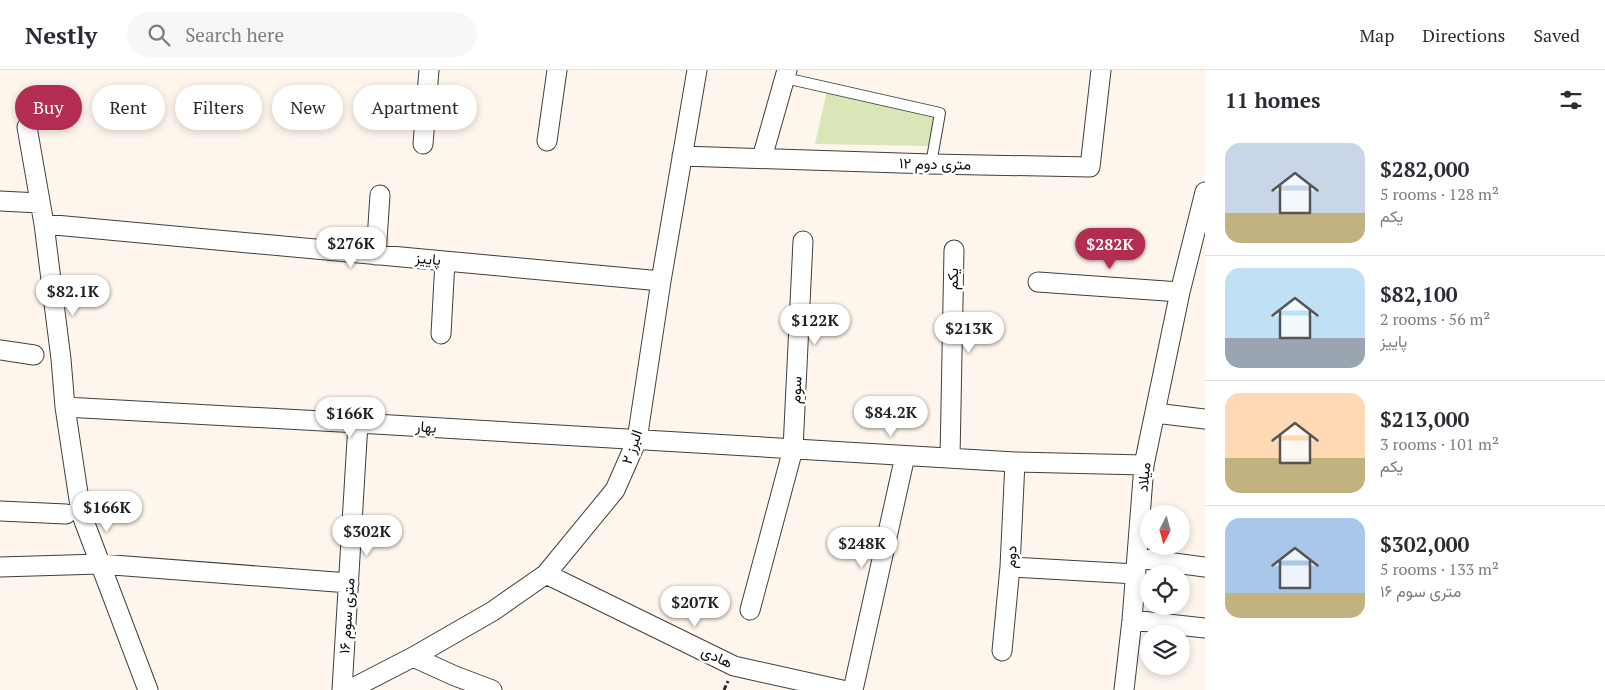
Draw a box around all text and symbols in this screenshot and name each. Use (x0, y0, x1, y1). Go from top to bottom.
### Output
search box (127, 12, 477, 57)
text: Nestly (25, 19, 97, 51)
icon: search (145, 21, 173, 49)
text: Search here (185, 22, 284, 47)
text: Map (1359, 23, 1394, 47)
text: Directions (1422, 23, 1505, 47)
text: Saved (1533, 23, 1580, 47)
chip: Buy (15, 85, 82, 130)
chip: Rent (92, 85, 165, 130)
chip: Filters (175, 85, 262, 130)
chip: New (272, 85, 343, 130)
chip: Apartment (353, 85, 477, 130)
text: 11 homes (1225, 86, 1321, 114)
icon: filters (1557, 86, 1585, 114)
street label: ۱۲ متری دوم (899, 152, 971, 175)
text: $282,000 (1380, 155, 1469, 183)
icon: home (1265, 163, 1325, 223)
text: 5 rooms · 128 m² (1380, 183, 1499, 205)
text: یکم (1380, 205, 1403, 227)
pin: $276K (316, 226, 386, 269)
pin: $282K (1075, 228, 1145, 270)
text: $276K (327, 232, 375, 254)
text: $282K (1086, 233, 1134, 255)
street label: پاییز (413, 247, 442, 270)
street label: یکم (942, 268, 963, 290)
pin: $82.1K (32, 274, 114, 317)
text: $82.1K (47, 280, 99, 302)
text: $82,100 (1380, 280, 1458, 308)
icon: home (1265, 288, 1325, 348)
pin: $122K (780, 304, 850, 346)
text: 2 rooms · 56 m² (1380, 308, 1490, 330)
text: $122K (791, 309, 839, 331)
pin: $213K (934, 312, 1004, 354)
text: $213K (945, 317, 993, 339)
text: پاییز (1380, 330, 1407, 352)
street label: سوم (784, 376, 807, 404)
pin: $166K (315, 396, 385, 439)
pin: $84.2K (850, 396, 932, 438)
text: $84.2K (865, 401, 917, 423)
text: $166K (326, 402, 374, 424)
text: $213,000 (1380, 405, 1469, 433)
icon: home (1265, 413, 1325, 473)
street label: بهار (414, 415, 437, 437)
street label: البرز ۲ (616, 427, 646, 467)
text: 3 rooms · 101 m² (1380, 433, 1499, 455)
text: یکم (1380, 455, 1403, 477)
street label: میلاد (1132, 461, 1155, 493)
pin: $166K (72, 490, 142, 533)
text: $166K (83, 496, 131, 518)
north arrow (1140, 505, 1190, 555)
map controls (1140, 505, 1190, 675)
pin: $302K (332, 514, 402, 557)
text: $302K (343, 520, 391, 542)
pin: $248K (827, 526, 897, 569)
text: $302,000 (1380, 530, 1469, 558)
text: $248K (838, 532, 886, 554)
icon: home (1265, 538, 1325, 598)
street label: دوم (999, 545, 1022, 569)
text: 5 rooms · 133 m² (1380, 558, 1499, 580)
button: locate (1140, 565, 1190, 615)
street label: ۱۶ متری سوم (333, 577, 360, 655)
text: ۱۶ متری سوم (1380, 580, 1461, 602)
pin: $207K (660, 586, 730, 628)
text: $207K (671, 591, 719, 613)
button: layers (1140, 625, 1190, 675)
street label: هادی (698, 640, 736, 673)

